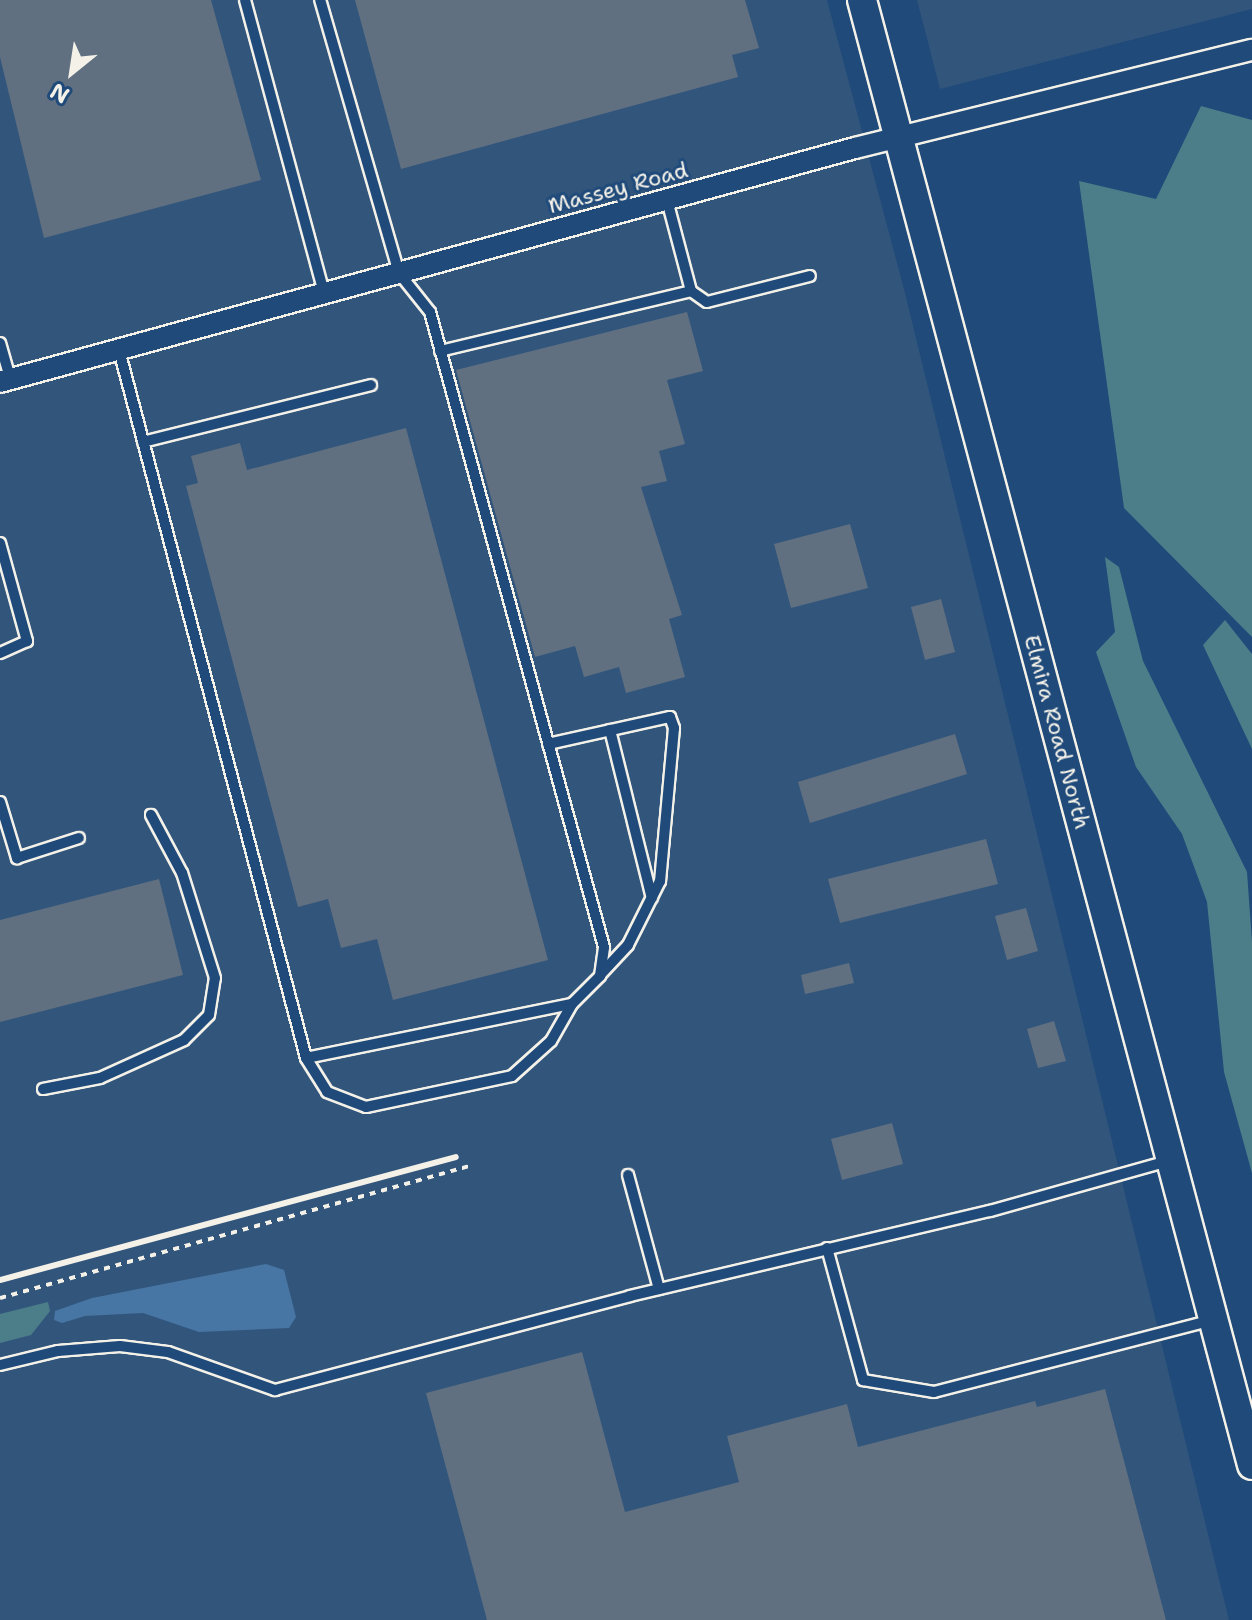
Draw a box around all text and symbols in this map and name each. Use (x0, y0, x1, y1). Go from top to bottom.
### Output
north arrow (32, 32, 112, 112)
text: N (45, 76, 75, 110)
street label: Massey Road (545, 157, 691, 219)
street label: Elmira Road North (1018, 632, 1096, 832)

